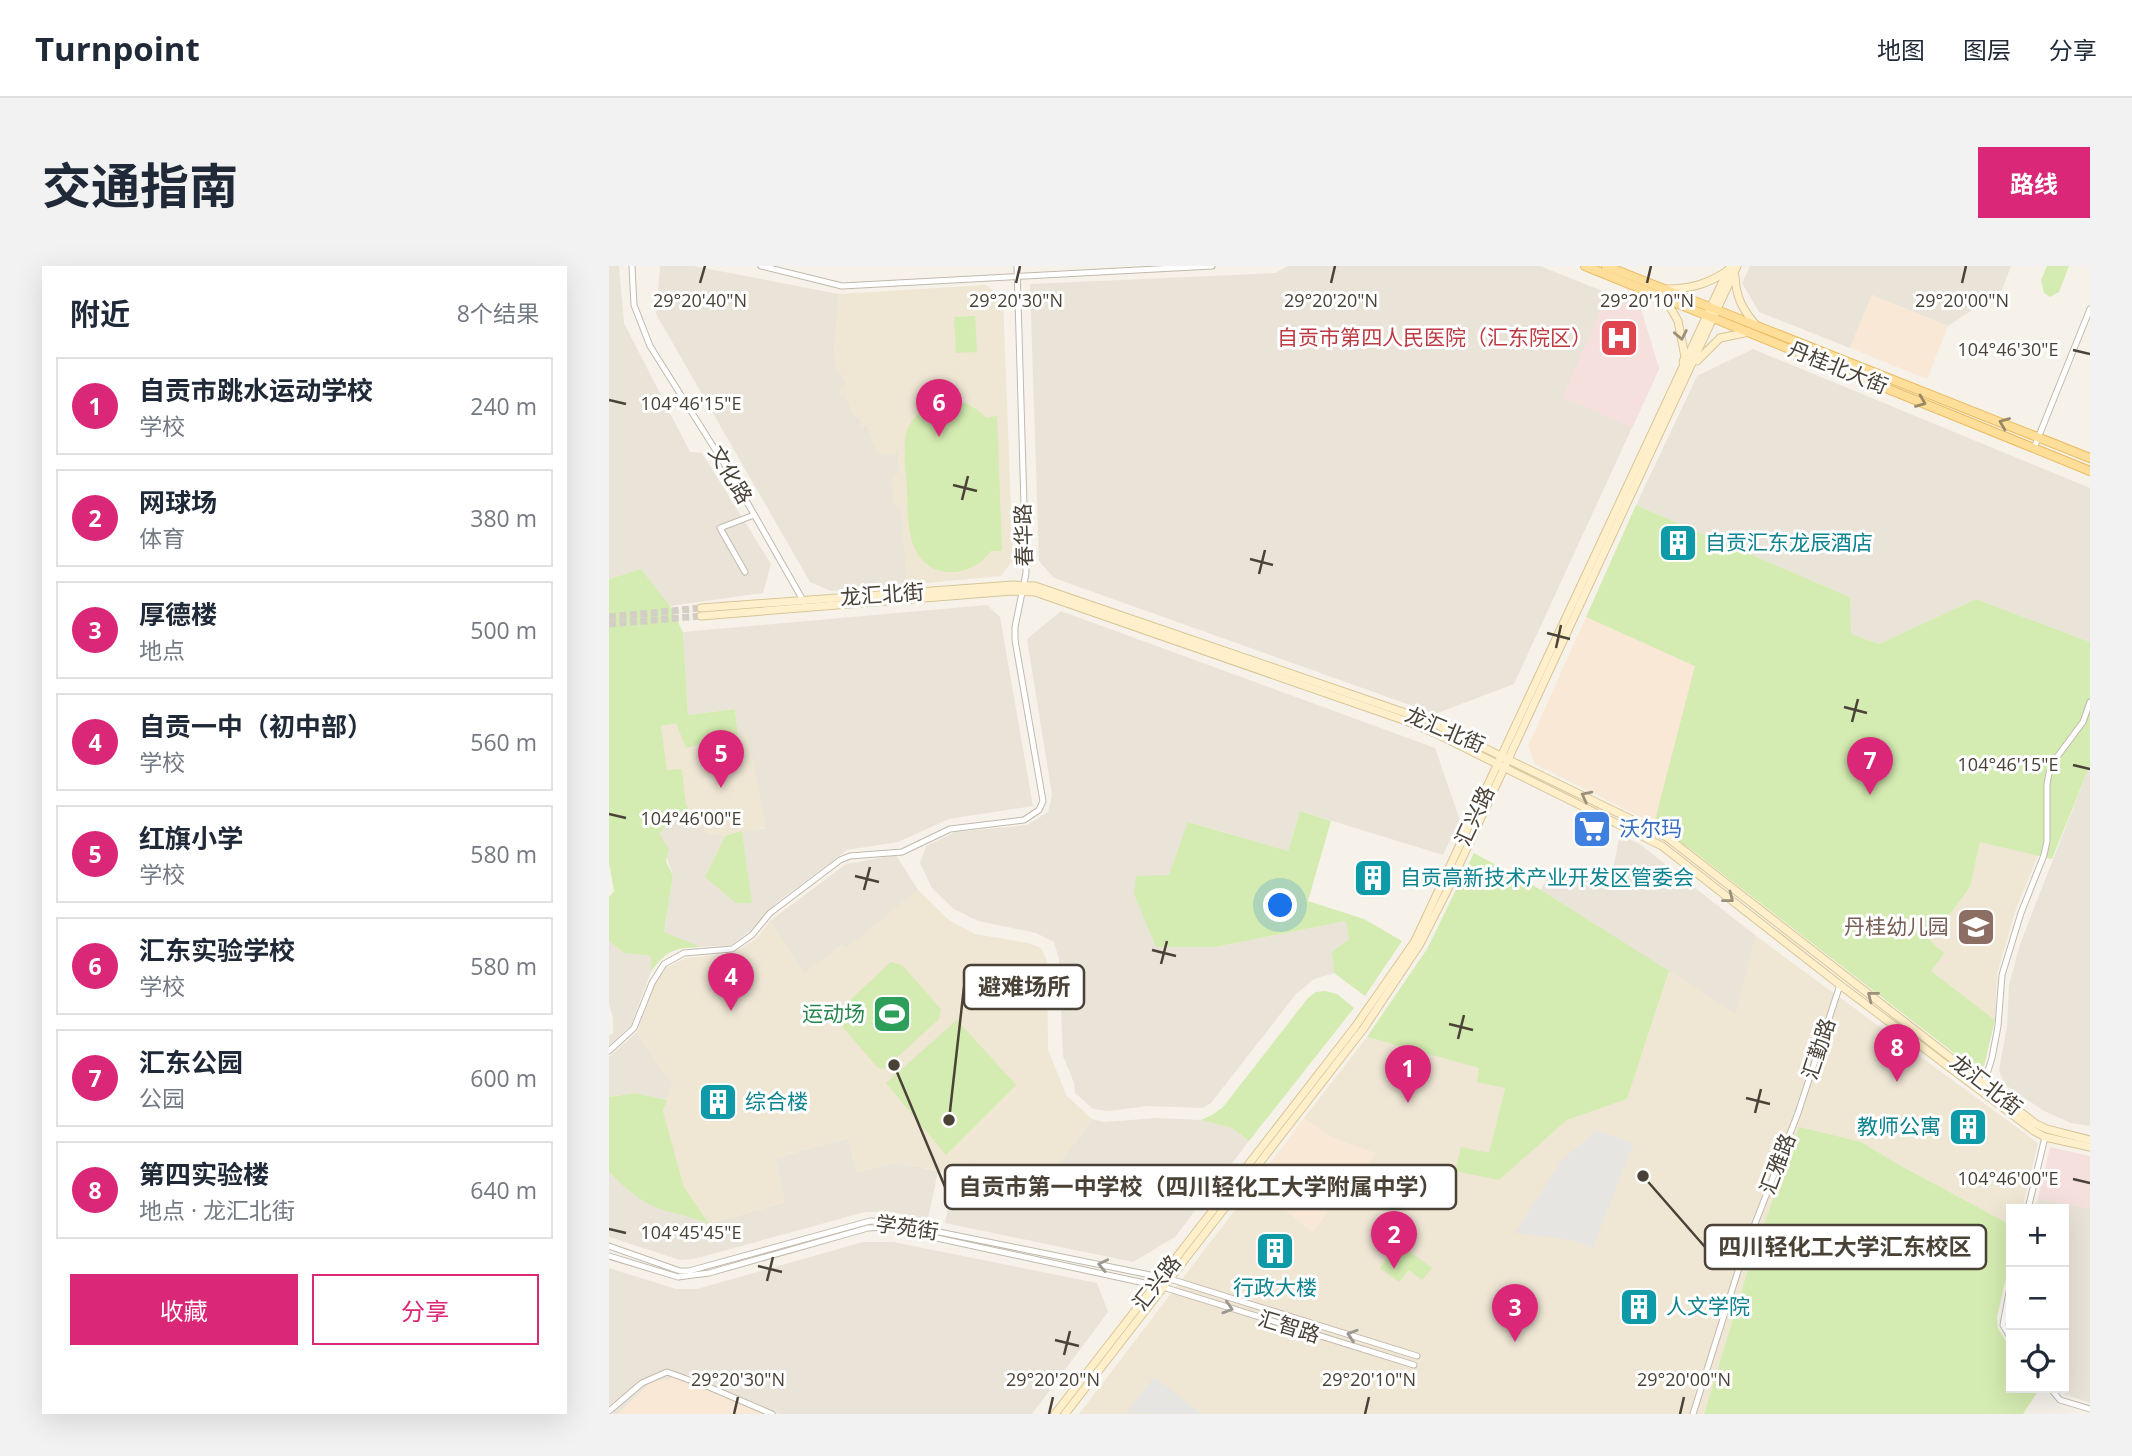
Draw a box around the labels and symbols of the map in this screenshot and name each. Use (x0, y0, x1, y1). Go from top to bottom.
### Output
text: 29°20'40"N (653, 288, 747, 312)
text: 29°20'30"N (969, 288, 1063, 312)
text: 29°20'20"N (1284, 288, 1378, 312)
text: 29°20'10"N (1600, 288, 1694, 312)
text: 29°20'00"N (1915, 288, 2009, 312)
hospital icon: 自贡市第四人民医院（汇东院区） (1598, 317, 1640, 359)
place label: 自贡市第四人民医院（汇东院区） (1277, 323, 1592, 351)
one-way arrow (1672, 329, 1687, 341)
street label: 丹桂北大街 (1784, 334, 1892, 400)
text: 104°46'30"E (1958, 337, 2058, 361)
pin: 6 (916, 379, 962, 437)
text: 104°46'15"E (641, 391, 741, 415)
one-way arrow (1914, 394, 1926, 408)
one-way arrow (1999, 417, 2012, 431)
street label: 文化路 (703, 440, 759, 509)
street label: 春华路 (1008, 503, 1038, 567)
building icon: 自贡汇东龙辰酒店 (1657, 522, 1699, 564)
place label: 自贡汇东龙辰酒店 (1705, 528, 1873, 556)
street label: 龙汇北街 (839, 577, 925, 611)
street label: 龙汇北街 (1401, 700, 1490, 758)
pin: 5 (698, 730, 744, 788)
pin: 7 (1847, 737, 1893, 795)
text: 104°46'15"E (1958, 752, 2058, 776)
street label: 汇兴路 (1448, 781, 1500, 850)
one-way arrow (1581, 791, 1593, 805)
text: 104°46'00"E (641, 806, 741, 830)
supermarket icon: 沃尔玛 (1571, 808, 1613, 850)
place label: 沃尔玛 (1619, 814, 1682, 842)
building icon: 自贡高新技术产业开发区管委会 (1352, 857, 1394, 899)
place label: 自贡高新技术产业开发区管委会 (1400, 863, 1694, 891)
your location (1263, 888, 1297, 922)
one-way arrow (1721, 890, 1733, 903)
school or university icon: 丹桂幼儿园 (1955, 906, 1997, 948)
place label: 丹桂幼儿园 (1844, 912, 1949, 940)
pin: 4 (708, 953, 754, 1011)
callout: 避难场所 (964, 965, 1084, 1009)
text: 避难场所 (978, 970, 1070, 1002)
one-way arrow (1867, 992, 1880, 1005)
sports icon: 运动场 (871, 993, 913, 1035)
place label: 运动场 (802, 999, 865, 1027)
street label: 汇勤路 (1795, 1014, 1841, 1083)
pin: 8 (1874, 1024, 1920, 1082)
pin: 1 (1385, 1045, 1431, 1103)
street label: 龙汇北街 (1945, 1047, 2028, 1121)
building icon: 综合楼 (697, 1081, 739, 1123)
place label: 综合楼 (745, 1087, 808, 1115)
building icon: 教师公寓 (1947, 1106, 1989, 1148)
place label: 教师公寓 (1857, 1112, 1941, 1140)
street label: 汇雅路 (1753, 1129, 1801, 1198)
callout: 自贡市第一中学校（四川轻化工大学附属中学） (945, 1165, 1456, 1209)
text: 104°46'00"E (1958, 1166, 2058, 1190)
text: 自贡市第一中学校（四川轻化工大学附属中学） (959, 1170, 1442, 1202)
street label: 学苑街 (874, 1209, 940, 1245)
pin: 2 (1371, 1211, 1417, 1269)
text: 104°45'45"E (641, 1220, 741, 1244)
callout: 四川轻化工大学汇东校区 (1705, 1225, 1986, 1269)
building icon: 行政大楼 (1254, 1230, 1296, 1272)
text: 四川轻化工大学汇东校区 (1719, 1230, 1972, 1262)
street label: 汇兴路 (1126, 1249, 1187, 1316)
one-way arrow (1097, 1258, 1109, 1273)
place label: 行政大楼 (1233, 1273, 1317, 1301)
pin: 3 (1492, 1284, 1538, 1342)
building icon: 人文学院 (1618, 1286, 1660, 1328)
place label: 人文学院 (1666, 1292, 1750, 1320)
one-way arrow (1222, 1300, 1234, 1315)
street label: 汇智路 (1255, 1303, 1324, 1349)
one-way arrow (1346, 1329, 1358, 1343)
text: 29°20'30"N (691, 1367, 785, 1391)
text: 29°20'20"N (1006, 1367, 1100, 1391)
text: 29°20'10"N (1322, 1367, 1416, 1391)
text: 29°20'00"N (1637, 1367, 1731, 1391)

